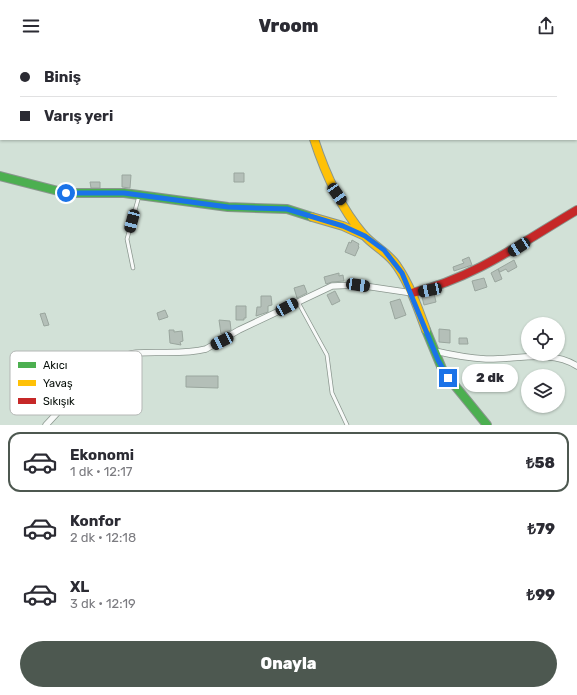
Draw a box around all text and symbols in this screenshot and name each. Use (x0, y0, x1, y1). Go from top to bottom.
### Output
icon: menu (20, 15, 42, 37)
text: Vroom (258, 15, 319, 37)
icon: share (535, 15, 557, 37)
text: Biniş (44, 68, 81, 86)
text: Varış yeri (44, 107, 113, 125)
car (325, 181, 349, 207)
route start (57, 184, 75, 202)
car (123, 208, 141, 234)
car (506, 235, 532, 259)
car (345, 277, 371, 293)
car (417, 282, 443, 298)
car (274, 296, 300, 318)
map controls (521, 317, 565, 413)
button: locate (521, 317, 565, 361)
car (209, 330, 235, 352)
legend (10, 351, 142, 415)
text: Akıcı (43, 359, 67, 372)
callout: 2 dk (462, 364, 518, 392)
route end (439, 369, 457, 387)
button: layers (521, 369, 565, 413)
text: 2 dk (476, 370, 504, 385)
text: Yavaş (43, 377, 73, 390)
text: Sıkışık (43, 395, 75, 408)
icon: car (22, 444, 58, 480)
text: Ekonomi (70, 446, 134, 464)
text: ₺58 (526, 454, 555, 472)
text: 1 dk · 12:17 (70, 464, 132, 479)
icon: car (22, 510, 58, 546)
text: Konfor (70, 512, 121, 530)
text: ₺79 (528, 520, 555, 538)
text: 2 dk · 12:18 (70, 530, 136, 545)
icon: car (22, 576, 58, 612)
text: XL (70, 578, 89, 596)
text: ₺99 (527, 586, 555, 604)
text: 3 dk · 12:19 (70, 596, 136, 611)
button: Onayla (20, 641, 557, 687)

